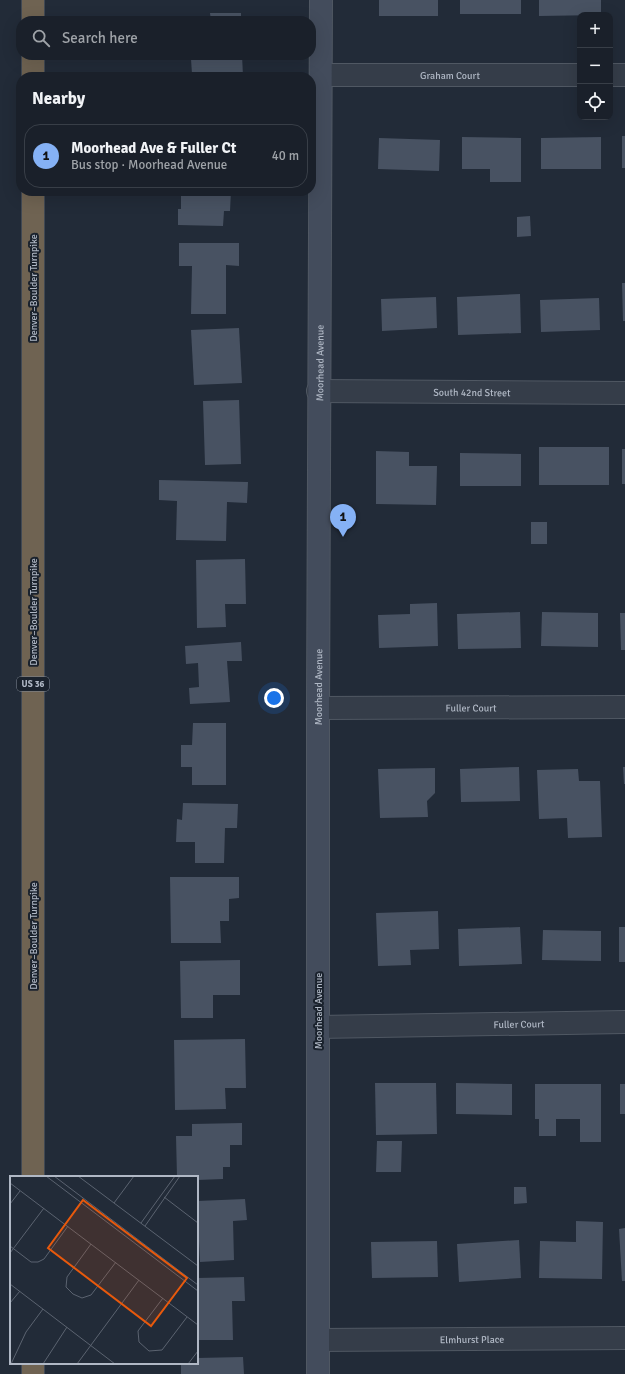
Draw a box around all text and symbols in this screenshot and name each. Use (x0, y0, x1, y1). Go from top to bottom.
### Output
map controls (577, 12, 613, 120)
button: + (577, 12, 613, 48)
search box (16, 16, 316, 60)
icon: search (30, 27, 52, 49)
text: Search here (62, 29, 138, 47)
button: − (577, 48, 613, 84)
street label: Graham Court (420, 70, 480, 82)
button: locate (577, 84, 613, 120)
text: Nearby (32, 88, 85, 109)
text: Moorhead Ave & Fuller Ct (71, 139, 236, 157)
text: 1 (42, 148, 50, 164)
text: 40 m (272, 148, 299, 164)
text: Bus stop · Moorhead Avenue (71, 157, 227, 173)
street label: Denver–Boulder Turnpike (28, 234, 40, 342)
street label: Moorhead Avenue (314, 325, 327, 401)
street label: South 42nd Street (433, 387, 511, 399)
pin: 1 (330, 504, 356, 537)
street label: Denver–Boulder Turnpike (28, 558, 40, 666)
street label: Moorhead Avenue (313, 649, 325, 725)
road number: US 36 (17, 677, 49, 691)
your location (264, 688, 284, 708)
street label: Fuller Court (445, 702, 497, 715)
street label: Denver–Boulder Turnpike (28, 882, 40, 990)
street label: Moorhead Avenue (313, 973, 325, 1049)
street label: Fuller Court (493, 1018, 545, 1031)
inset map (10, 1176, 198, 1364)
street label: Elmhurst Place (440, 1334, 504, 1346)

